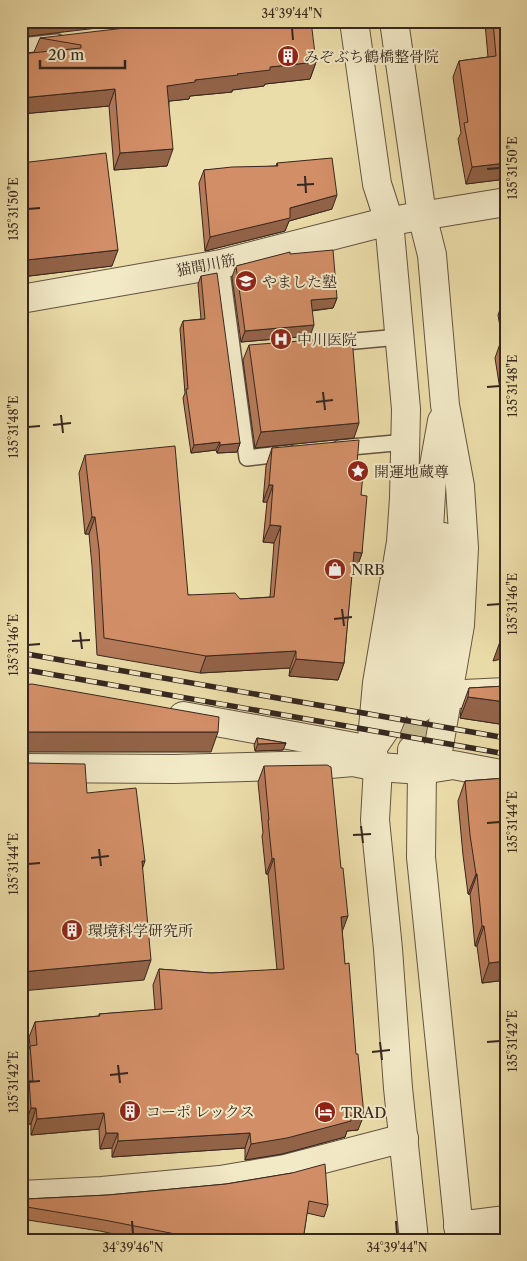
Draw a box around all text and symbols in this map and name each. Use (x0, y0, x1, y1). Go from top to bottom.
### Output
text: 34°39'44"N (261, 6, 323, 21)
scale bar (40, 38, 125, 70)
building icon: みぞぶち鶴橋整骨院 (276, 44, 300, 68)
text: 20 m (48, 45, 84, 64)
place label: みぞぶち鶴橋整骨院 (304, 47, 439, 66)
text: 135°31'50"E (505, 136, 520, 200)
text: 135°31'50"E (6, 177, 21, 241)
street label: 猫間川筋 (175, 250, 237, 280)
school or university icon: やました塾 (234, 269, 258, 293)
place label: やました塾 (262, 272, 337, 291)
hospital icon: 中川医院 (269, 327, 293, 351)
place label: 中川医院 (297, 330, 357, 349)
text: 135°31'48"E (505, 355, 520, 417)
text: 135°31'48"E (6, 396, 21, 458)
place icon: 開運地蔵尊 (346, 459, 370, 483)
place label: 開運地蔵尊 (374, 462, 449, 481)
shop icon: NRB (323, 557, 347, 581)
place label: NRB (351, 560, 385, 579)
text: 135°31'46"E (505, 573, 520, 635)
text: 135°31'46"E (6, 614, 21, 676)
text: 135°31'44"E (505, 791, 520, 853)
text: 135°31'44"E (6, 833, 21, 895)
building icon: 環境科学研究所 (60, 918, 84, 942)
place label: 環境科学研究所 (88, 921, 193, 940)
text: 135°31'42"E (505, 1010, 520, 1072)
text: 135°31'42"E (6, 1051, 21, 1113)
building icon: コーポ レックス (118, 1099, 142, 1123)
hotel icon: TRAD (313, 1100, 337, 1124)
place label: コーポ レックス (146, 1102, 255, 1121)
place label: TRAD (341, 1103, 386, 1122)
text: 34°39'46"N (102, 1240, 164, 1255)
text: 34°39'44"N (366, 1240, 428, 1255)

